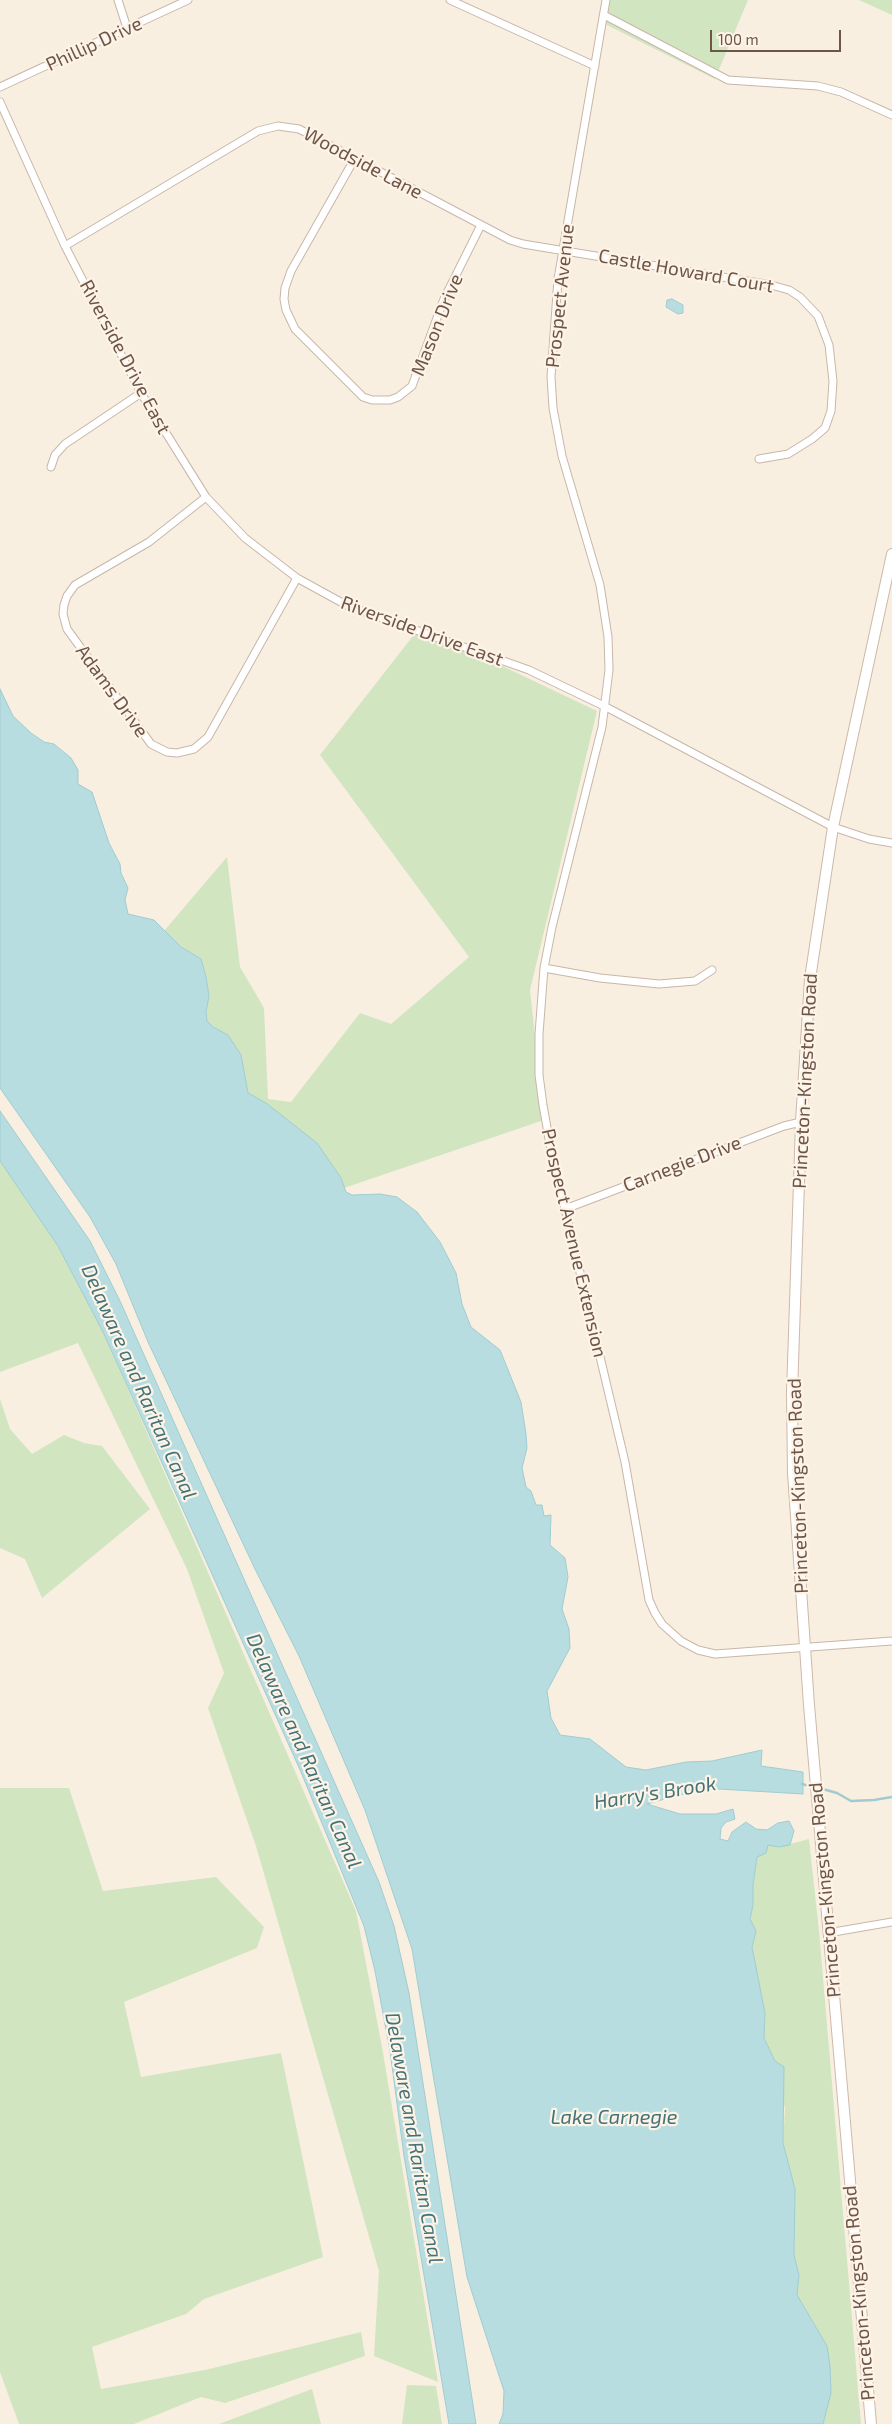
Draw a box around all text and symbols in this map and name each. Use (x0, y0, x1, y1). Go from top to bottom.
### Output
street label: Phillip Drive (42, 12, 146, 76)
scale bar (712, 20, 843, 52)
text: 100 m (718, 30, 759, 48)
street label: Woodside Lane (300, 122, 426, 204)
street label: Prospect Avenue (541, 223, 579, 369)
street label: Castle Howard Court (597, 244, 775, 298)
street label: Mason Drive (406, 271, 468, 379)
street label: Riverside Drive East (75, 276, 175, 438)
street label: Riverside Drive East (338, 591, 506, 671)
street label: Adams Drive (71, 640, 153, 742)
street label: Princeton-Kingston Road (788, 973, 822, 1189)
street label: Prospect Avenue Extension (537, 1126, 611, 1360)
street label: Carnegie Drive (620, 1131, 744, 1197)
water label: Delaware and Raritan Canal (76, 1261, 202, 1503)
street label: Princeton-Kingston Road (783, 1378, 813, 1594)
water label: Delaware and Raritan Canal (241, 1630, 367, 1872)
water label: Harry's Brook (592, 1772, 718, 1814)
street label: Princeton-Kingston Road (804, 1782, 846, 1998)
water label: Delaware and Raritan Canal (380, 2010, 448, 2266)
water label: Lake Carnegie (550, 2105, 678, 2129)
street label: Princeton-Kingston Road (838, 2185, 880, 2401)

